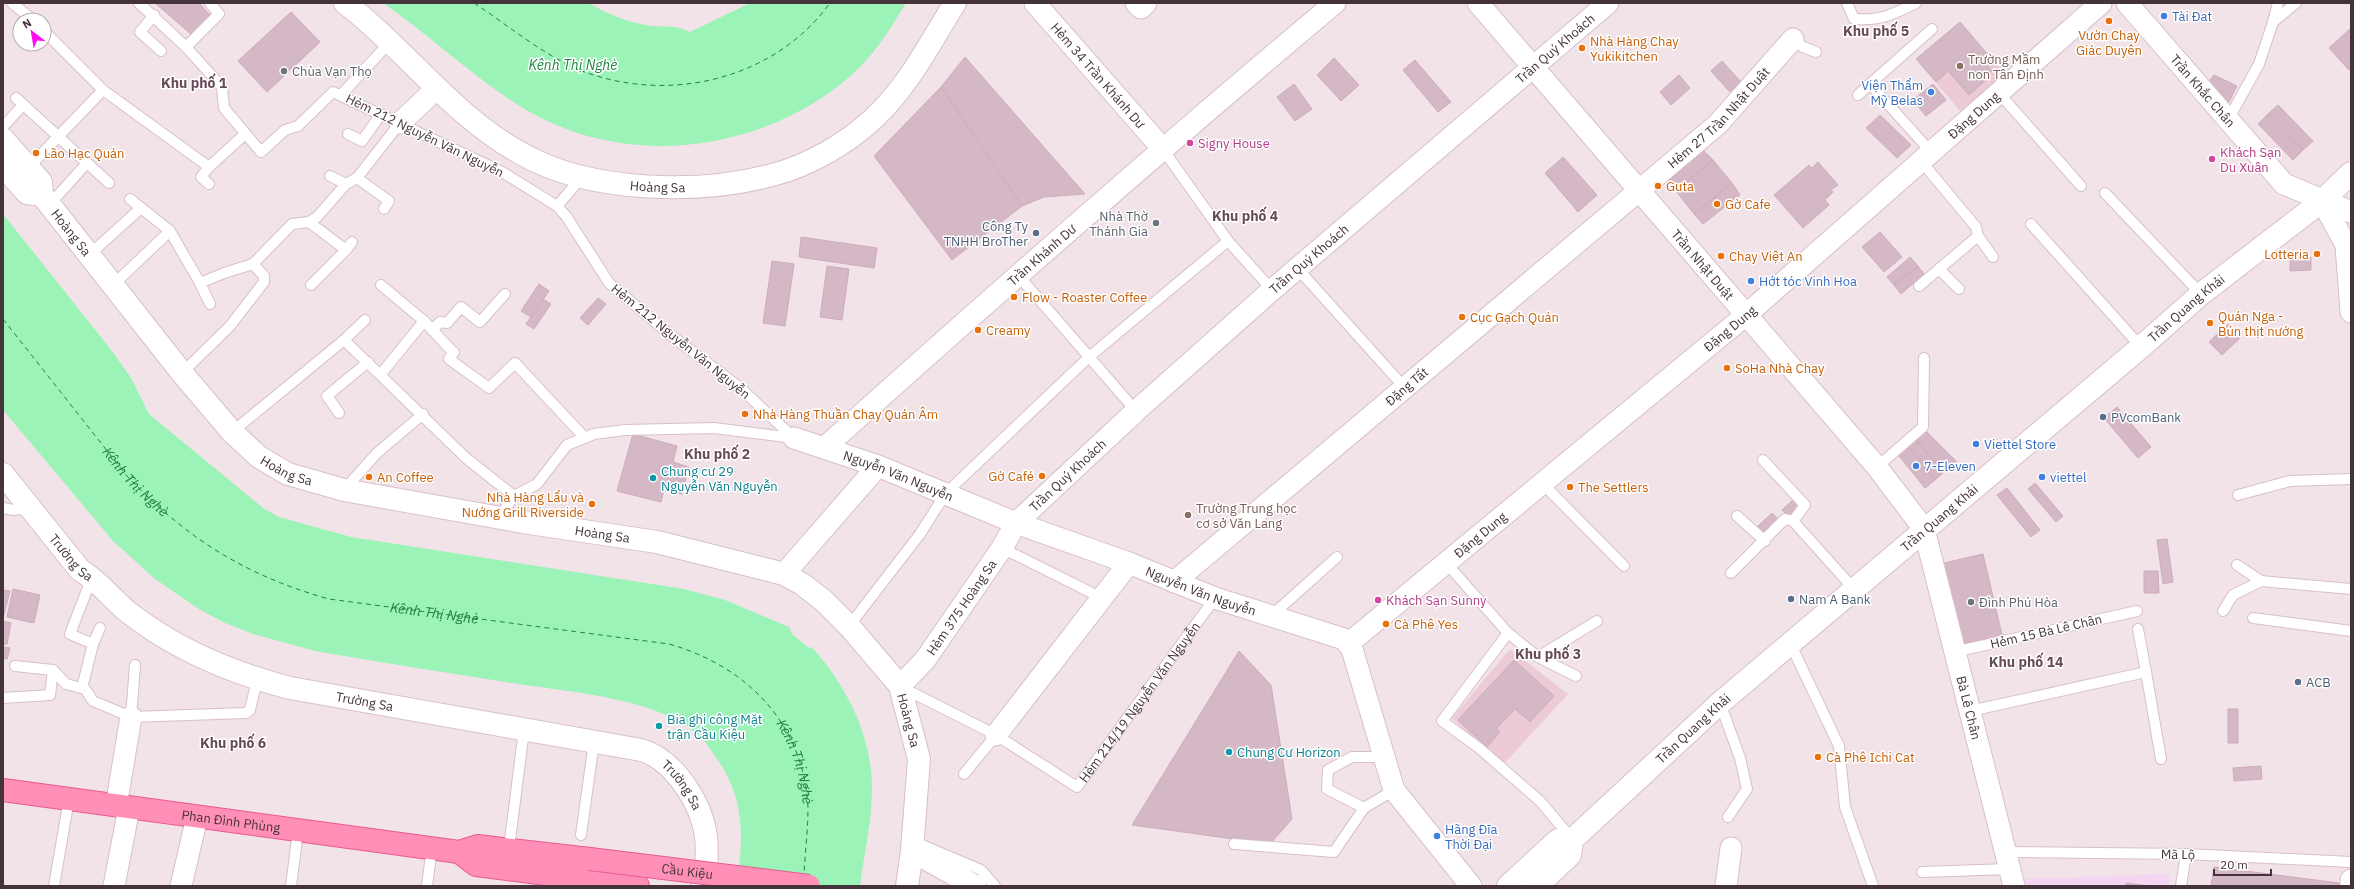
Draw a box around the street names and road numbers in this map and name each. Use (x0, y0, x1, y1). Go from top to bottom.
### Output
street label: Trần Quý Khoách (1512, 10, 1598, 87)
street label: Hẻm 34 Trần Khánh Dư (1047, 19, 1149, 132)
street label: Trần Khắc Chân (2166, 51, 2239, 131)
street label: Hẻm 27 Trần Nhật Duật (1664, 64, 1773, 172)
street label: Đặng Dung (1945, 88, 2003, 143)
street label: Hẻm 212 Nguyễn Văn Nguyễn (343, 90, 507, 181)
street label: Hoàng Sa (629, 177, 685, 196)
street label: Hoàng Sa (47, 206, 95, 260)
street label: Trần Khánh Dư (1004, 220, 1080, 290)
street label: Trần Quý Khoách (1266, 220, 1352, 298)
street label: Trần Nhật Duật (1667, 226, 1738, 304)
street label: Trần Quang Khải (2144, 271, 2228, 346)
street label: Hẻm 212 Nguyễn Văn Nguyễn (608, 280, 754, 403)
street label: Đặng Dung (1700, 302, 1760, 356)
street label: Ðặng Tất (1382, 364, 1432, 410)
street label: Trần Quý Khoách (1026, 435, 1110, 515)
street label: Nguyễn Văn Nguyễn (841, 447, 956, 505)
street label: Hoàng Sa (257, 452, 314, 490)
street label: Trần Quang Khải (1897, 481, 1981, 556)
street label: Đặng Dung (1451, 508, 1510, 562)
street label: Hoàng Sa (574, 522, 631, 547)
street label: Trường Sa (45, 531, 96, 585)
street label: Hẻm 375 Hoàng Sa (923, 556, 1001, 659)
street label: Nguyễn Văn Nguyễn (1143, 563, 1258, 620)
street label: Hẻm 15 Bà Lê Chân (1989, 610, 2104, 653)
street label: Hẻm 214/19 Nguyễn Văn Nguyễn (1075, 619, 1204, 786)
street label: Bà Lê Chân (1952, 674, 1985, 741)
street label: Trường Sa (334, 688, 395, 715)
street label: Trần Quang Khải (1652, 690, 1734, 767)
street label: Hoàng Sa (893, 691, 924, 749)
street label: Trường Sa (658, 756, 705, 813)
street label: Phan Đình Phùng (180, 806, 281, 837)
street label: Mã Lộ (2161, 846, 2195, 863)
street label: Cầu Kiệu (661, 860, 714, 883)

